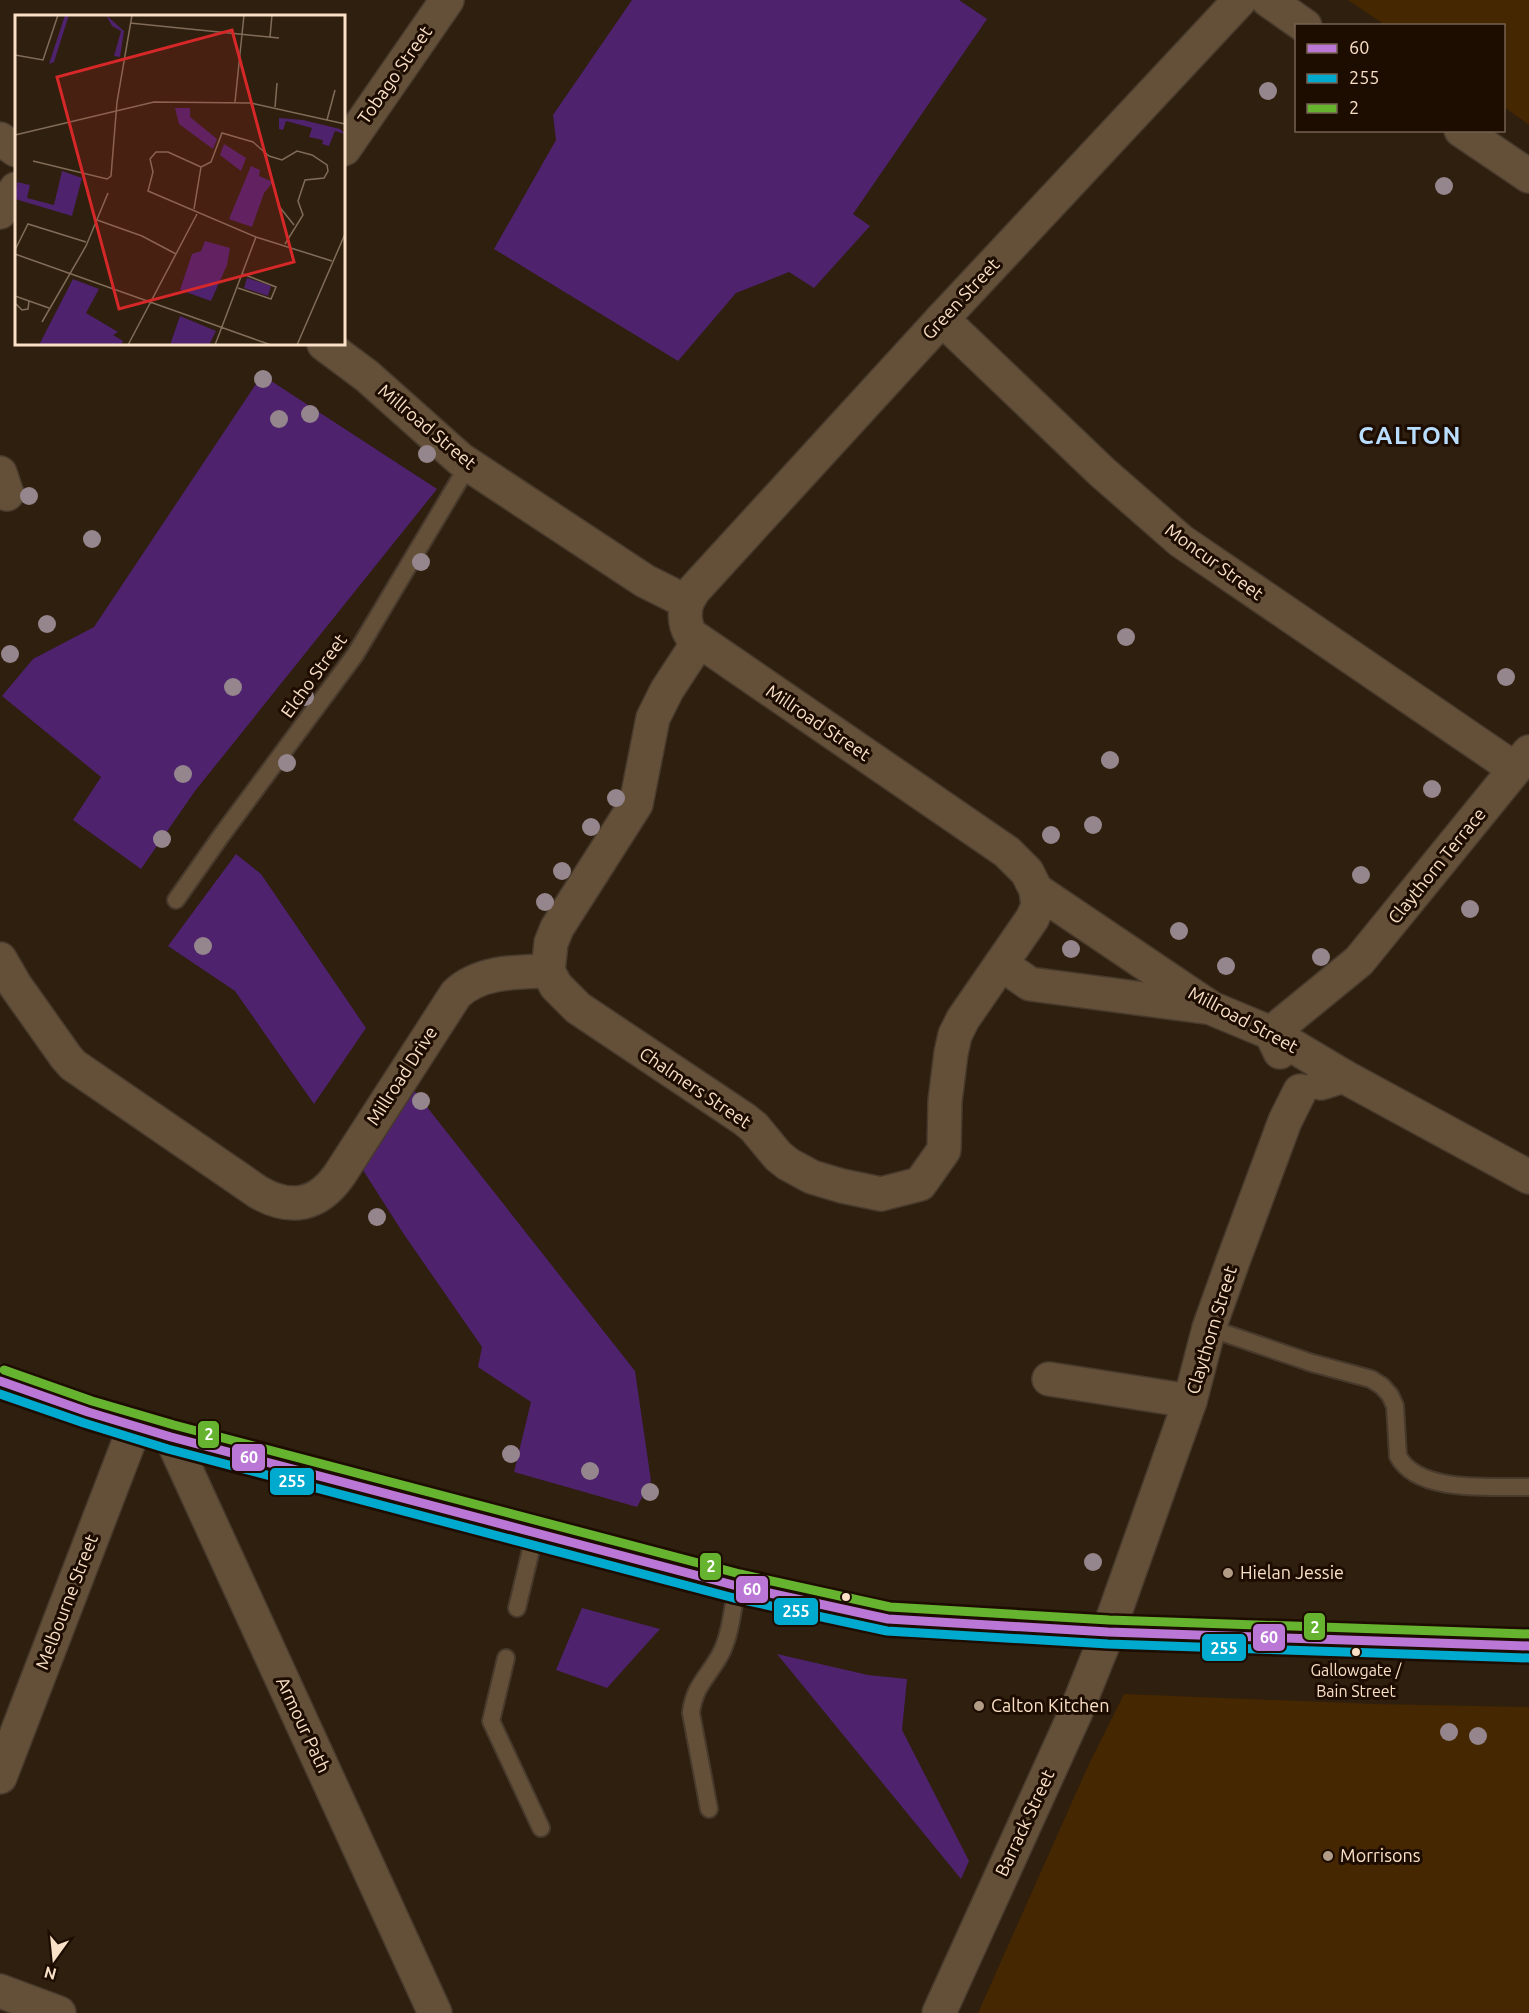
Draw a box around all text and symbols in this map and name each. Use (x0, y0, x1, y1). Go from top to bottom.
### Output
inset map (15, 15, 345, 345)
street label: Tobago Street (353, 22, 435, 127)
legend (1295, 24, 1505, 132)
text: 60 (1349, 37, 1369, 57)
text: 255 (1349, 67, 1379, 87)
text: 2 (1349, 97, 1359, 117)
street label: Green Street (918, 254, 1003, 343)
street label: Millroad Street (375, 380, 480, 473)
district label: CALTON (1358, 422, 1462, 449)
street label: Moncur Street (1162, 519, 1268, 603)
street label: Elcho Street (276, 630, 350, 721)
street label: Millroad Street (763, 680, 874, 764)
street label: Claythorn Terrace (1383, 804, 1489, 927)
street label: Millroad Street (1185, 982, 1302, 1056)
street label: Millroad Drive (362, 1023, 440, 1128)
street label: Chalmers Street (636, 1043, 755, 1132)
street label: Claythorn Street (1182, 1263, 1240, 1396)
line badge: 2 (197, 1420, 220, 1449)
text: 2 (204, 1425, 214, 1443)
line badge: 60 (231, 1443, 266, 1472)
text: 60 (240, 1448, 258, 1466)
line badge: 255 (269, 1467, 315, 1496)
text: 255 (278, 1472, 306, 1490)
street label: Melbourne Street (31, 1531, 101, 1672)
line badge: 2 (699, 1552, 722, 1581)
text: 2 (706, 1557, 716, 1575)
place label: Hielan Jessie (1240, 1562, 1344, 1582)
marker: Hielan Jessie (1221, 1566, 1235, 1580)
line badge: 60 (735, 1575, 769, 1604)
text: 60 (743, 1580, 761, 1598)
unlabelled marker (840, 1591, 852, 1603)
line badge: 255 (773, 1597, 819, 1626)
text: 255 (782, 1602, 810, 1620)
line badge: 2 (1303, 1612, 1326, 1641)
text: 2 (1310, 1618, 1320, 1636)
line badge: 60 (1252, 1623, 1286, 1652)
text: 60 (1260, 1628, 1278, 1646)
line badge: 255 (1201, 1633, 1247, 1662)
text: 255 (1210, 1639, 1238, 1657)
marker: Gallowgate / Bain Street (1350, 1646, 1362, 1658)
place label: Gallowgate / Bain Street (1310, 1661, 1403, 1700)
street label: Armour Path (273, 1674, 335, 1775)
place label: Calton Kitchen (991, 1695, 1110, 1715)
marker: Calton Kitchen (972, 1699, 986, 1713)
street label: Barrack Street (991, 1766, 1058, 1879)
place label: Morrisons (1340, 1845, 1421, 1865)
marker: Morrisons (1321, 1849, 1335, 1863)
north arrow (24, 1929, 84, 1989)
text: N (42, 1963, 58, 1984)

